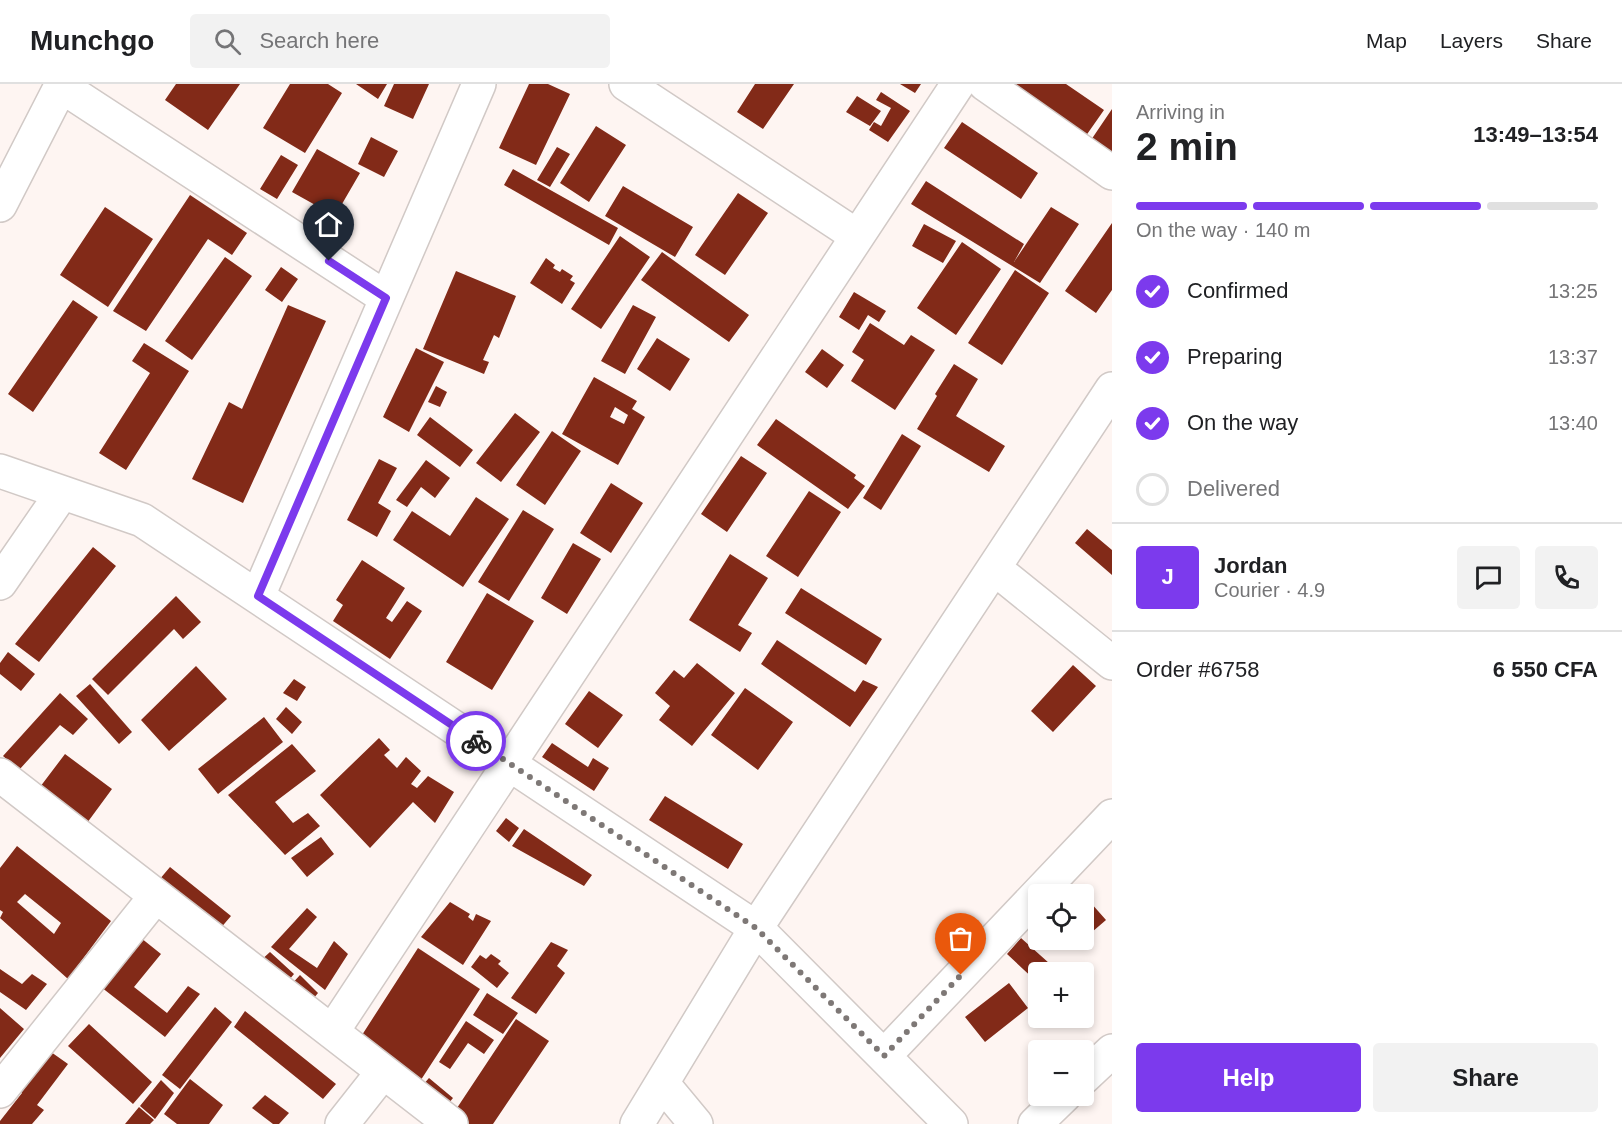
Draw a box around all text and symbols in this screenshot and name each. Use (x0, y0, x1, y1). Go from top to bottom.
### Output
search box (190, 14, 610, 68)
text: Munchgo (30, 25, 154, 56)
icon: search (211, 25, 244, 58)
text: Search here (259, 28, 379, 53)
text: Map (1366, 29, 1407, 52)
text: Layers (1440, 29, 1503, 52)
text: Share (1536, 29, 1592, 52)
text: Arriving in (1136, 101, 1225, 123)
text: 13:49–13:54 (1473, 122, 1598, 147)
text: 2 min (1136, 125, 1238, 168)
pin (303, 199, 354, 261)
icon: home (312, 208, 345, 241)
text: On the way · 140 m (1136, 219, 1311, 241)
icon: check (1136, 275, 1169, 308)
text: Confirmed (1187, 278, 1288, 303)
text: 13:25 (1548, 280, 1598, 302)
icon: check (1136, 341, 1169, 374)
text: Preparing (1187, 344, 1282, 369)
text: 13:37 (1548, 346, 1598, 368)
icon: check (1136, 407, 1169, 440)
text: On the way (1187, 410, 1298, 435)
text: 13:40 (1548, 412, 1598, 434)
text: Delivered (1187, 476, 1280, 501)
button: chat (1457, 546, 1520, 609)
button: phone (1535, 546, 1598, 609)
text: Jordan (1214, 553, 1287, 578)
text: J (1161, 564, 1174, 589)
text: Courier · 4.9 (1214, 579, 1325, 601)
text: Order #6758 (1136, 657, 1260, 682)
text: 6 550 CFA (1493, 657, 1598, 682)
courier (446, 711, 506, 771)
icon: bike (460, 725, 493, 758)
map controls (1028, 884, 1094, 1106)
button: locate (1028, 884, 1094, 950)
pin (935, 913, 986, 975)
icon: bag (944, 922, 977, 955)
button: + (1028, 962, 1094, 1028)
button: − (1028, 1040, 1094, 1106)
button: Help (1136, 1043, 1361, 1112)
button: Share (1373, 1043, 1598, 1112)

